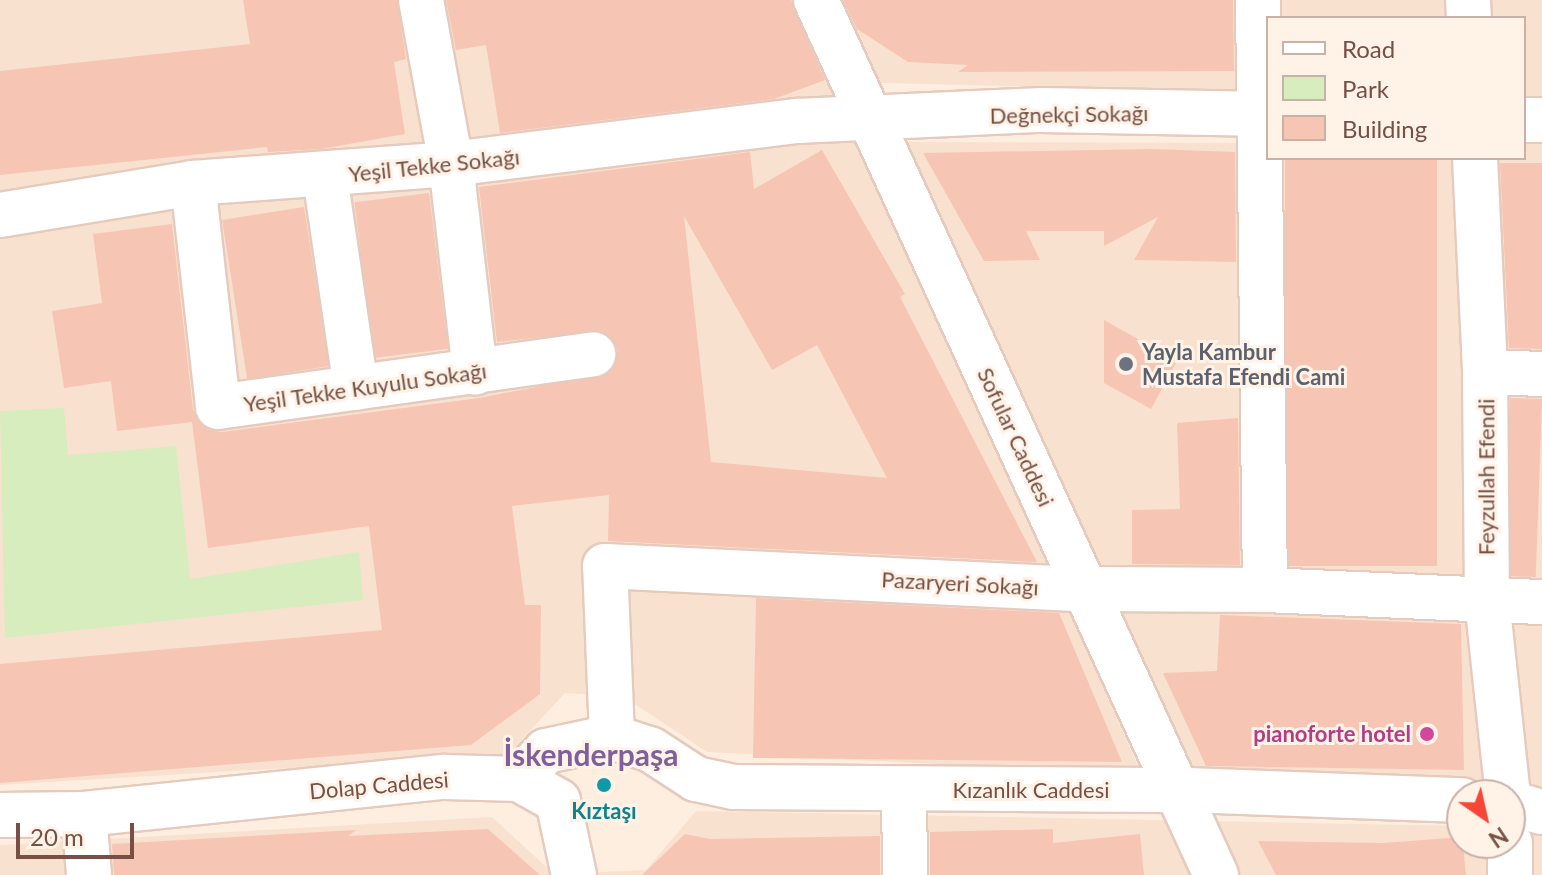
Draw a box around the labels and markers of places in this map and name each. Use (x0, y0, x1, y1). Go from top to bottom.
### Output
place label: Yayla Kambur Mustafa Efendi Cami (1142, 338, 1345, 390)
marker: Yayla Kambur Mustafa Efendi Cami (1117, 355, 1135, 373)
place label: pianoforte hotel (1253, 721, 1411, 747)
marker: pianoforte hotel (1418, 725, 1436, 743)
marker: Kıztaşı (595, 776, 613, 794)
place label: Kıztaşı (571, 798, 637, 824)

